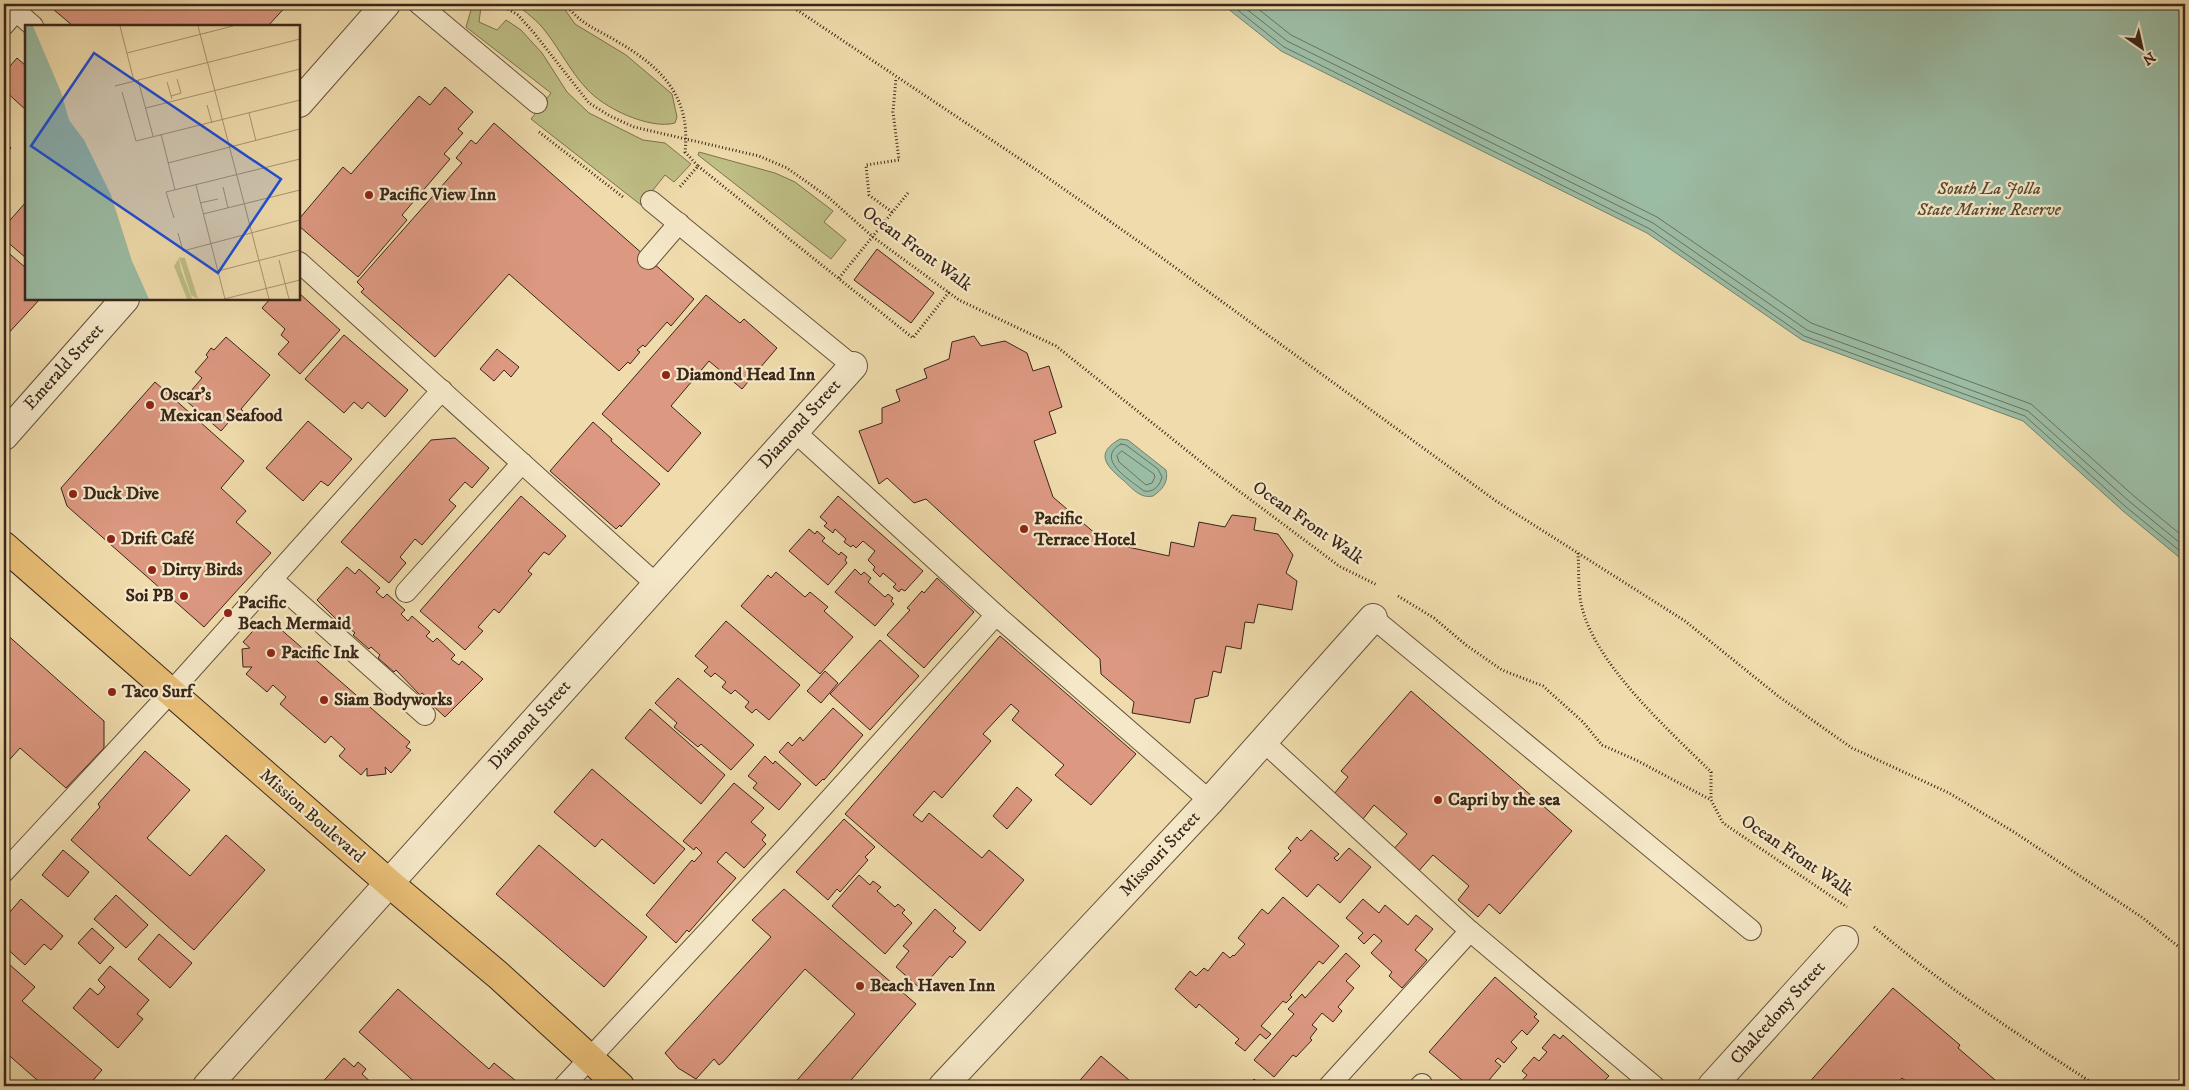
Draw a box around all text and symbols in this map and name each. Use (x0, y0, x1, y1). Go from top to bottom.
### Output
north arrow (2116, 22, 2166, 72)
inset map (25, 25, 300, 300)
text: N (2138, 47, 2159, 69)
park label: South La Jolla State Marine Reserve (1916, 178, 2062, 221)
place label: Pacific View Inn (379, 184, 497, 206)
marker: Pacific View Inn (363, 189, 375, 201)
street label: Ocean Front Walk (858, 202, 976, 296)
street label: Emerald Street (19, 319, 109, 415)
place label: Diamond Head Inn (676, 364, 816, 386)
marker: Diamond Head Inn (660, 369, 672, 381)
street label: Diamond Street (754, 375, 846, 473)
place label: Oscar's Mexican Seafood (160, 384, 283, 427)
marker: Oscar's Mexican Seafood (144, 399, 156, 411)
street label: Ocean Front Walk (1248, 476, 1368, 570)
place label: Duck Dive (83, 483, 160, 505)
marker: Duck Dive (67, 488, 79, 500)
place label: Pacific Terrace Hotel (1033, 508, 1136, 551)
marker: Pacific Terrace Hotel (1018, 523, 1030, 535)
place label: Drift Café (121, 528, 194, 550)
marker: Drift Café (105, 533, 117, 545)
place label: Dirty Birds (162, 559, 243, 581)
marker: Dirty Birds (146, 564, 158, 576)
place label: Soi PB (125, 585, 174, 607)
marker: Soi PB (178, 590, 190, 602)
place label: Pacific Beach Mermaid (238, 592, 352, 635)
marker: Pacific Beach Mermaid (222, 607, 234, 619)
place label: Pacific Ink (281, 642, 360, 664)
marker: Pacific Ink (265, 647, 277, 659)
street label: Diamond Street (484, 676, 576, 774)
place label: Taco Surf (121, 681, 196, 703)
marker: Taco Surf (106, 686, 118, 698)
place label: Siam Bodyworks (334, 689, 452, 711)
marker: Siam Bodyworks (318, 694, 330, 706)
street label: Mission Boulevard (255, 764, 369, 868)
place label: Capri by the sea (1448, 789, 1561, 811)
marker: Capri by the sea (1432, 794, 1444, 806)
street label: Missouri Street (1115, 807, 1205, 901)
street label: Ocean Front Walk (1737, 810, 1857, 902)
street label: Chalcedony Street (1726, 957, 1830, 1069)
place label: Beach Haven Inn (870, 975, 996, 997)
marker: Beach Haven Inn (854, 980, 866, 992)

